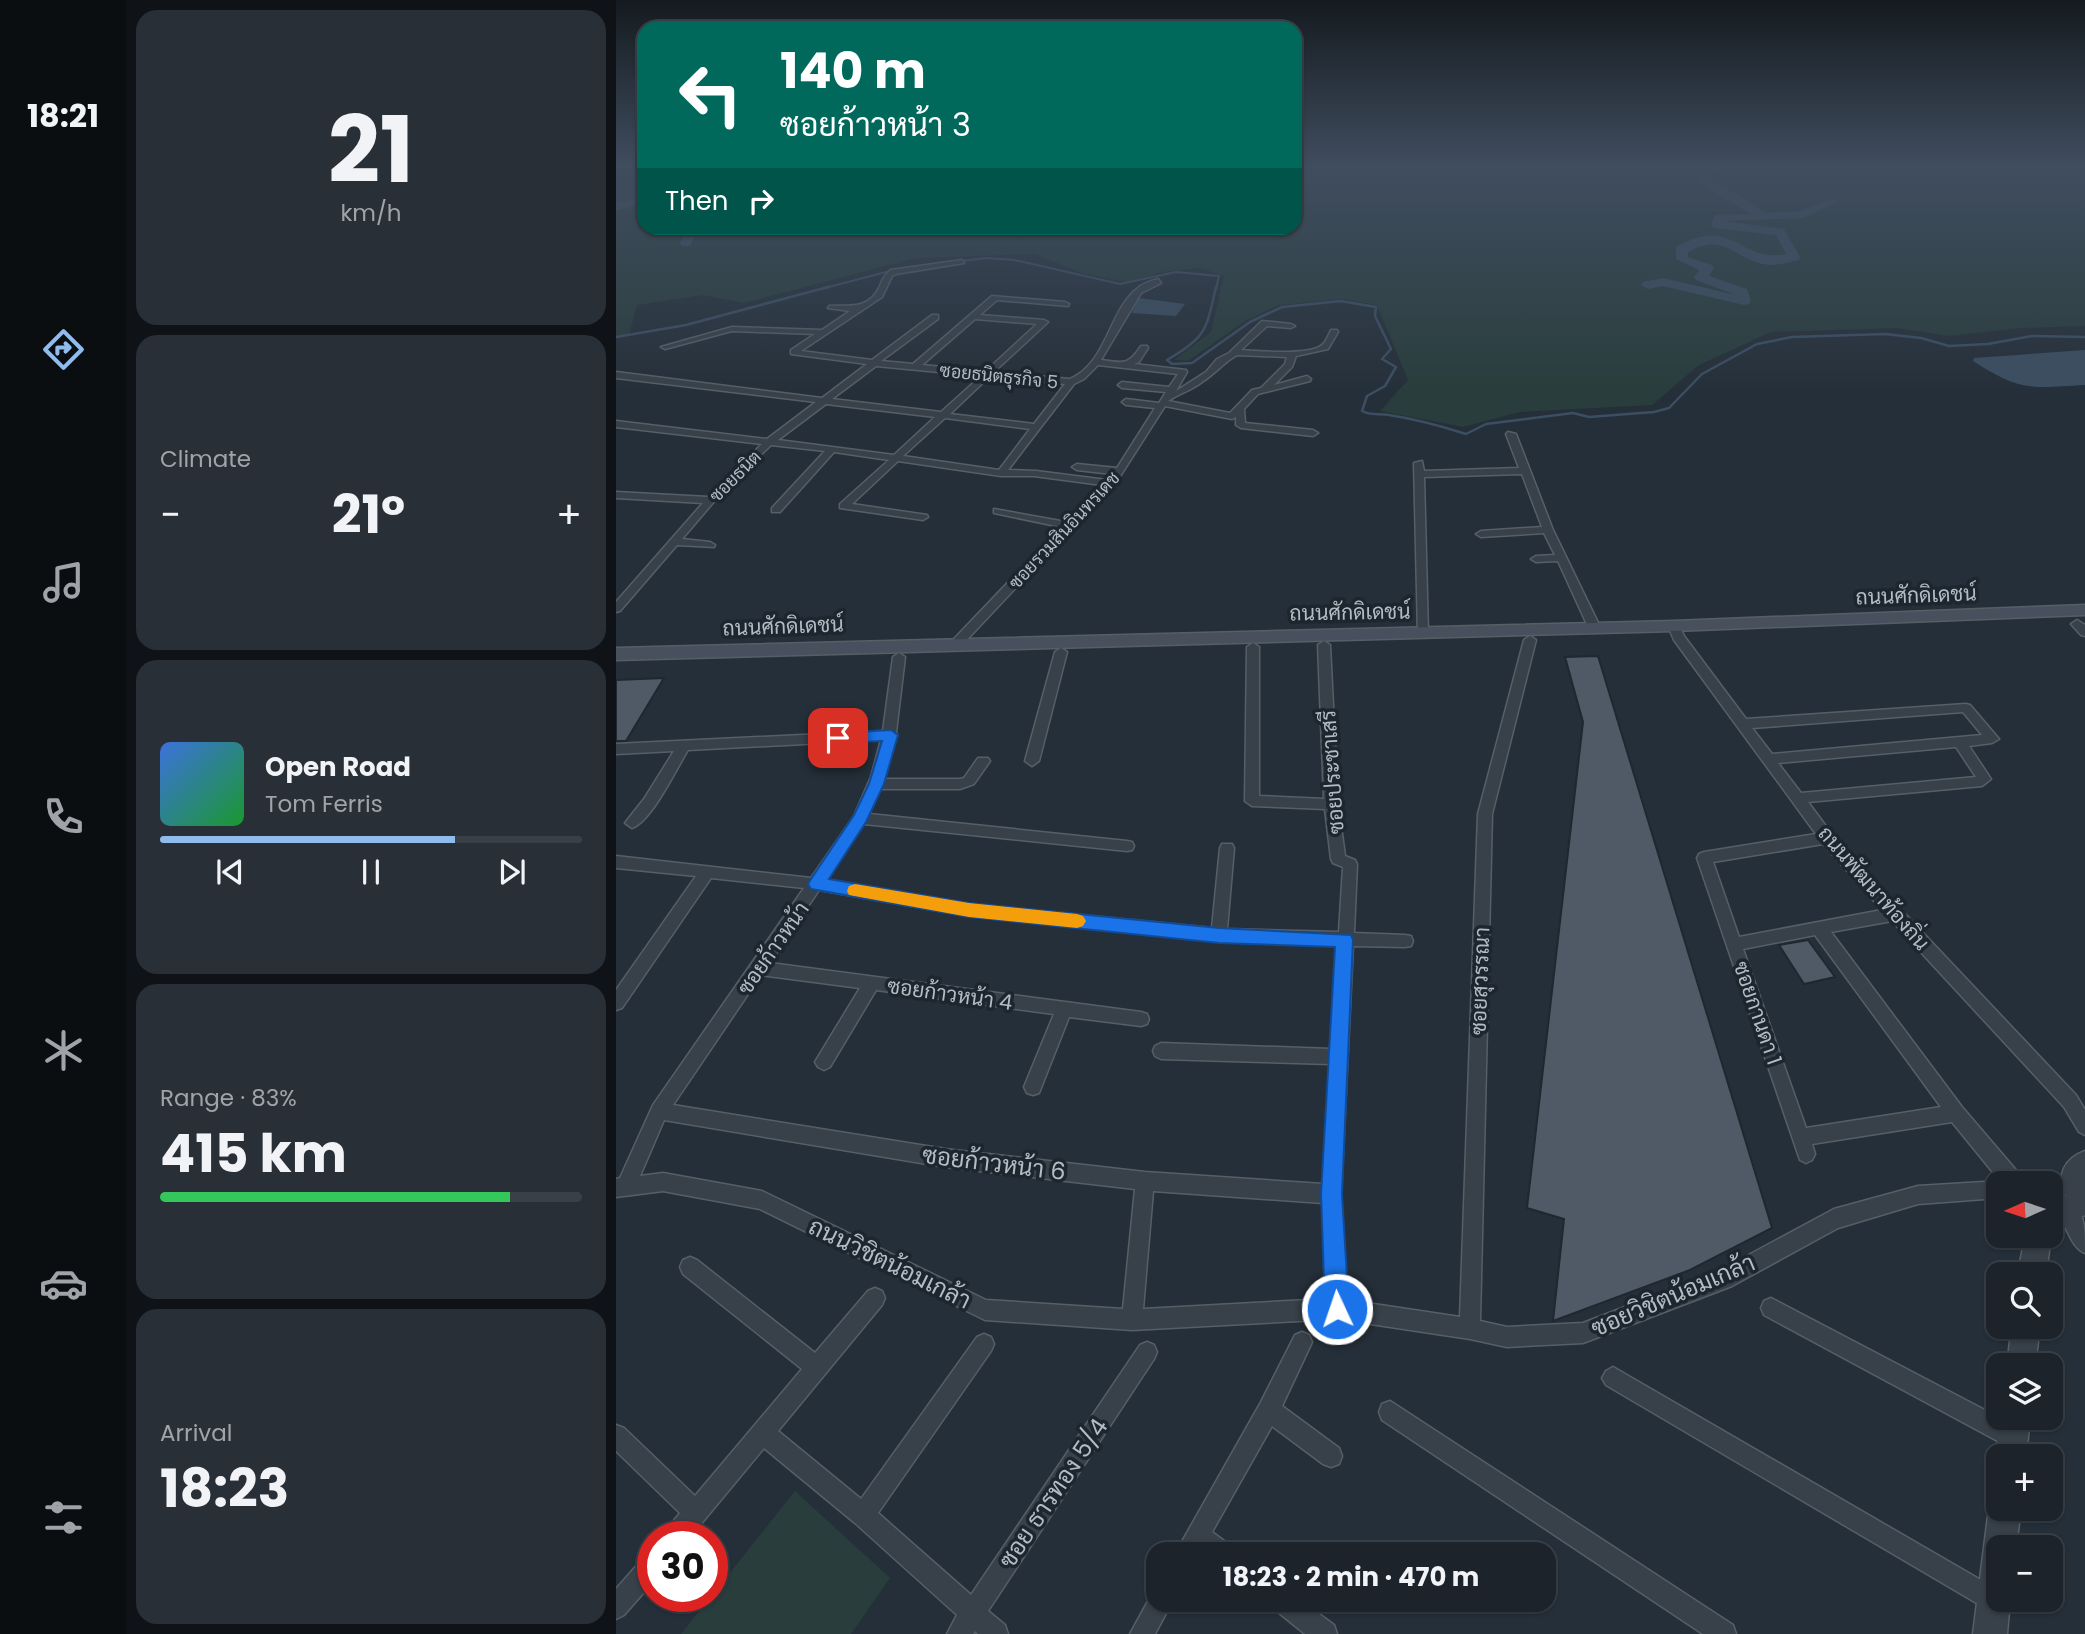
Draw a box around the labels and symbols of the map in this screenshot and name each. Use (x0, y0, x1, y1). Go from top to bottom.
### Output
street label: ซอยธนิตธุรกิจ 5 (938, 357, 1060, 395)
street label: ซอยธนิต (703, 444, 767, 508)
street label: ซอยรวมสินอินทรเดช (1003, 466, 1125, 594)
street label: ถนนศักดิเดชน์ (1855, 578, 1977, 612)
street label: ถนนศักดิเดชน์ (1289, 596, 1411, 628)
street label: ถนนศักดิเดชน์ (722, 609, 844, 643)
pin (808, 708, 868, 768)
street label: ซอยประชาเสรี (1313, 709, 1351, 835)
street label: ถนนพัฒนาท้องถิ่น (1812, 817, 1939, 957)
street label: ซอยก้าวหน้า (730, 896, 816, 1000)
street label: ซอยสุวรรณา (1464, 926, 1496, 1036)
street label: ซอยกานดา 1 (1727, 957, 1789, 1069)
street label: ซอยก้าวหน้า 4 (886, 971, 1014, 1017)
street label: ซอยก้าวหน้า 6 (920, 1138, 1068, 1188)
north arrow (1986, 1171, 2063, 1248)
street label: ถนนวิชิตน้อมเกล้า (803, 1209, 977, 1317)
street label: ซอยวิชิตน้อมเกล้า (1586, 1246, 1760, 1344)
position arrow (1300, 1272, 1374, 1346)
street label: ซอย ธารทอง 5/4 (991, 1412, 1115, 1574)
speed limit sign: 30 (637, 1521, 728, 1612)

